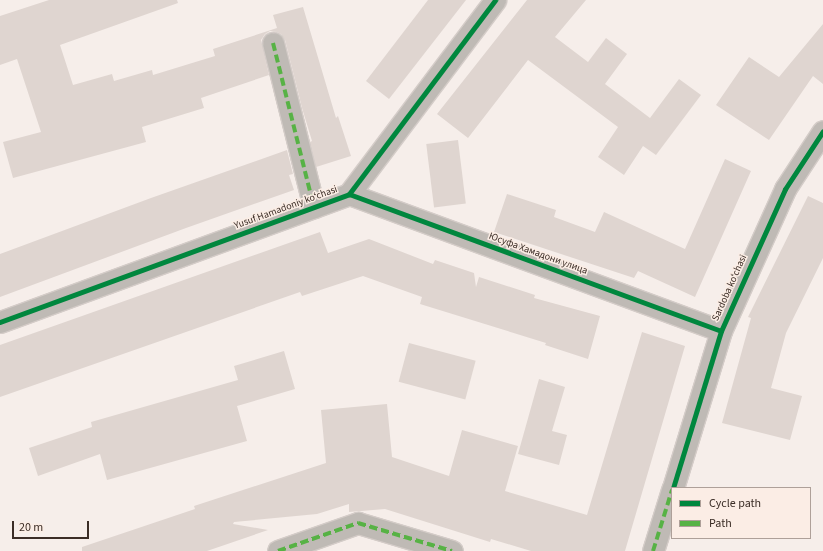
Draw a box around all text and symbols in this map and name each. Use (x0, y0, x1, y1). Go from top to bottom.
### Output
street label: Yusuf Hamadoniy koʻchasi (233, 184, 339, 232)
street label: Юсуфа Хамадони улица (487, 231, 589, 277)
street label: Sardoba koʻchasi (710, 253, 750, 323)
legend (671, 487, 811, 539)
text: Cycle path (709, 495, 761, 512)
scale bar (14, 513, 91, 539)
text: Path (709, 515, 732, 532)
text: 20 m (19, 519, 43, 536)

